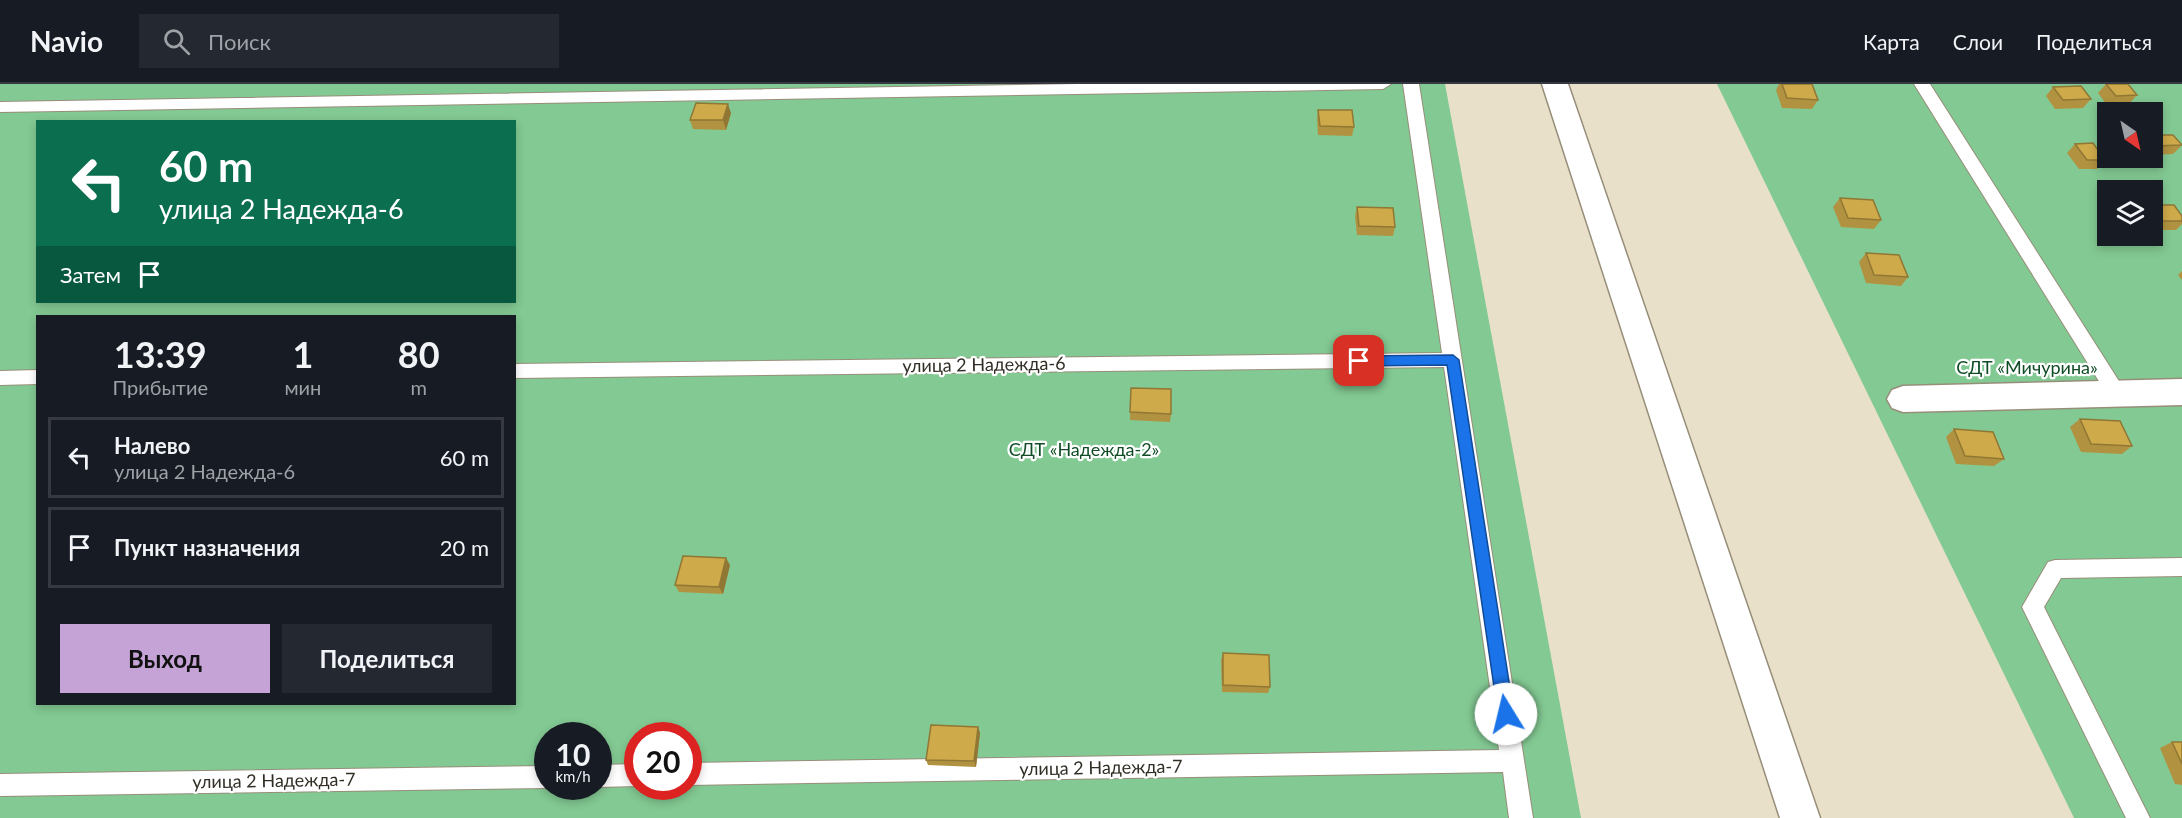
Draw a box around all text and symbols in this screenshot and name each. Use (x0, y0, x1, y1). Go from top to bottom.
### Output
search box (139, 14, 559, 68)
text: Navio (30, 24, 103, 58)
icon: search (160, 25, 193, 58)
text: Поиск (208, 28, 271, 55)
text: Карта (1863, 29, 1920, 54)
text: Слои (1953, 29, 2003, 54)
text: Поделиться (2036, 29, 2152, 54)
north arrow (2097, 102, 2163, 168)
map controls (2097, 102, 2163, 246)
text: 60 m (159, 141, 253, 191)
icon: left (60, 144, 138, 222)
button: layers (2097, 180, 2163, 246)
text: улица 2 Надежда-6 (159, 192, 404, 225)
icon: arrive (133, 258, 166, 291)
text: Затем (60, 261, 121, 288)
text: 13:39 (114, 332, 207, 376)
text: 1 (292, 332, 313, 376)
text: 80 (398, 332, 440, 376)
pin (1333, 335, 1384, 386)
icon: arrive (1342, 344, 1375, 377)
street label: улица 2 Надежда-6 (902, 352, 1066, 376)
park label: СДТ «Мичурина» (1956, 356, 2098, 378)
text: Прибытие (112, 375, 208, 399)
text: мин (284, 375, 321, 399)
text: m (410, 375, 427, 399)
text: Налево (114, 432, 190, 459)
park label: СДТ «Надежда-2» (1009, 438, 1159, 460)
icon: left (63, 441, 96, 474)
text: 60 m (440, 444, 489, 471)
text: улица 2 Надежда-6 (114, 459, 295, 483)
icon: arrive (63, 531, 96, 564)
text: Пункт назначения (114, 534, 300, 561)
text: 20 m (440, 534, 489, 561)
button: Выход (60, 624, 270, 693)
button: Поделиться (282, 624, 492, 693)
position arrow (1474, 682, 1538, 746)
speed limit sign: 20 (624, 722, 702, 800)
text: 10 (556, 736, 590, 772)
street label: улица 2 Надежда-7 (1019, 755, 1183, 779)
text: km/h (555, 767, 591, 785)
street label: улица 2 Надежда-7 (192, 768, 356, 792)

